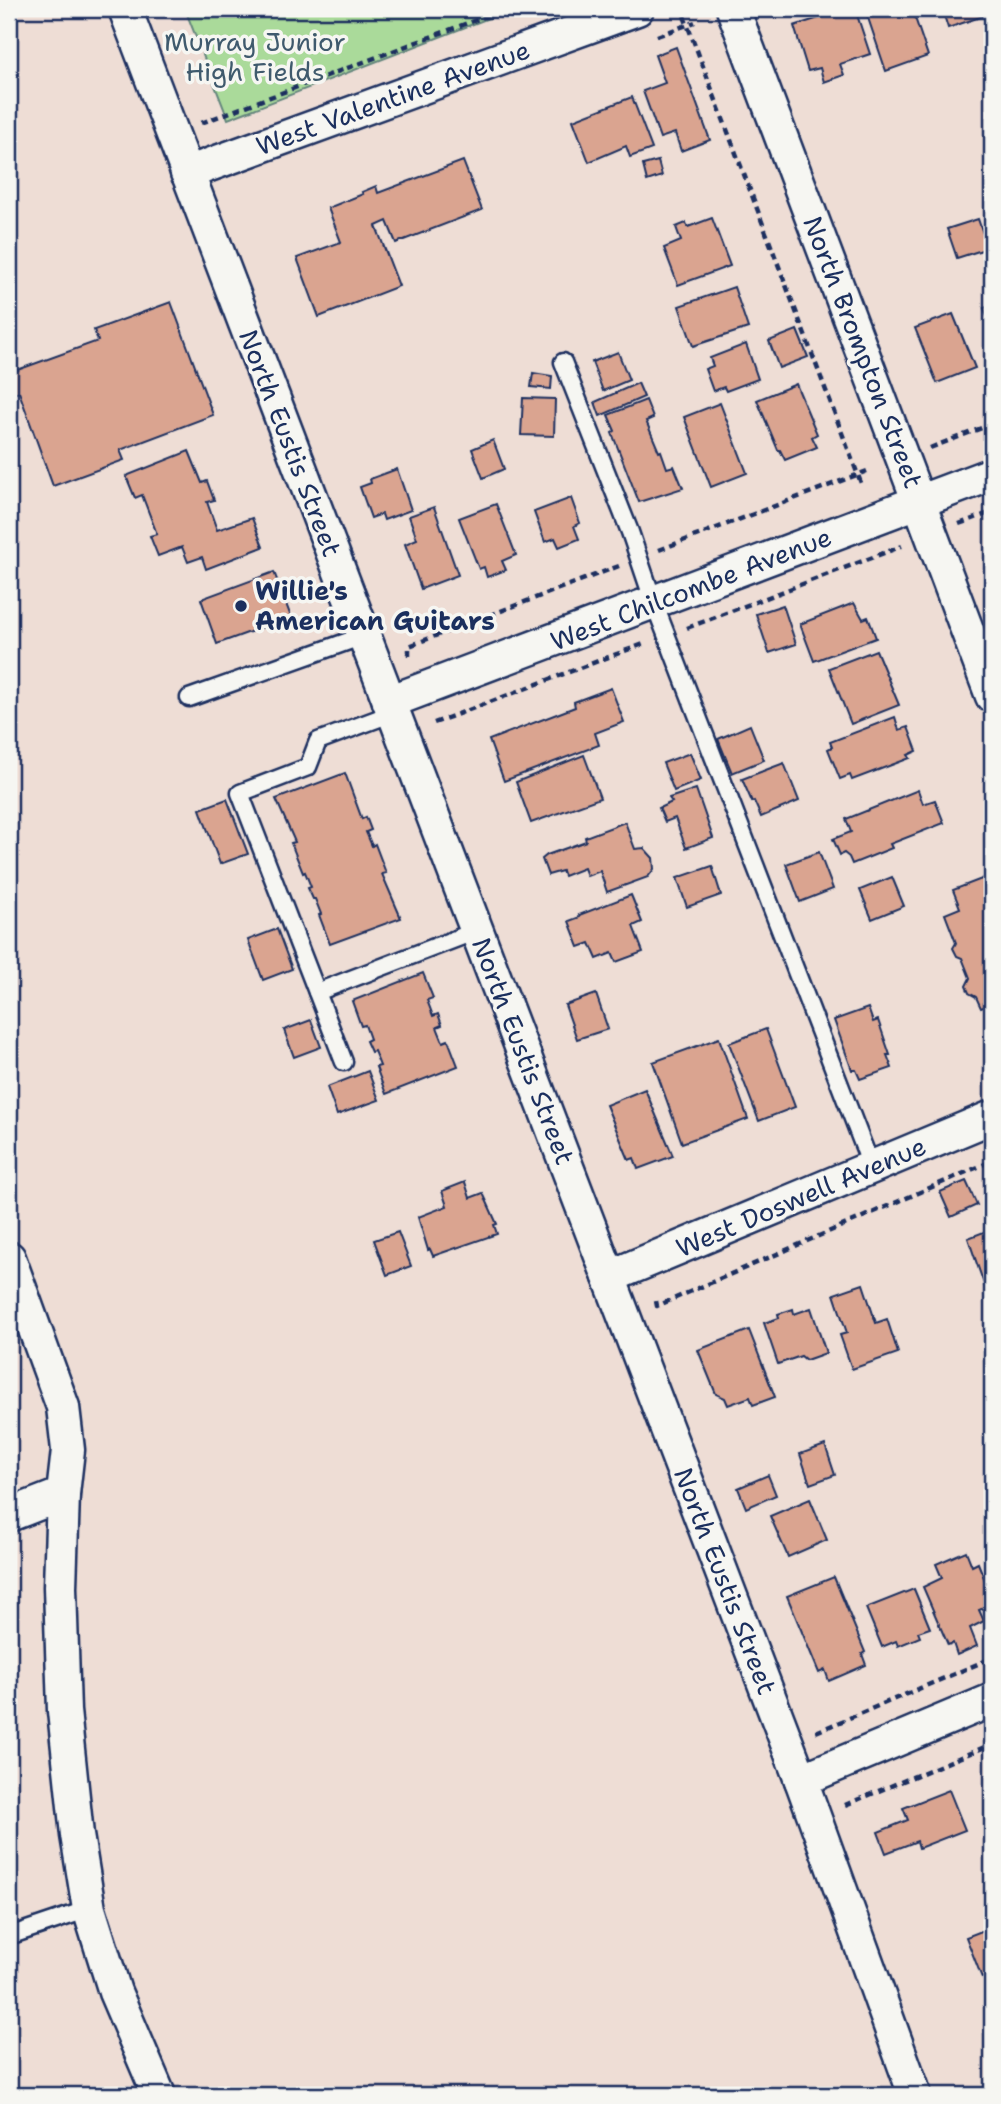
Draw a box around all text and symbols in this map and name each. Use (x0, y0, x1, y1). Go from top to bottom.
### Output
park label: Murray Junior High Fields (164, 24, 346, 89)
street label: West Valentine Avenue (251, 32, 535, 163)
street label: North Brompton Street (795, 211, 932, 493)
street label: North Eustis Street (231, 324, 350, 561)
street label: West Chilcombe Avenue (545, 519, 836, 658)
place label: Willie's American Guitars (255, 573, 495, 638)
marker: Willie's American Guitars (233, 598, 249, 614)
street label: North Eustis Street (464, 932, 583, 1169)
street label: West Doswell Avenue (670, 1128, 931, 1265)
street label: North Eustis Street (666, 1462, 785, 1699)

